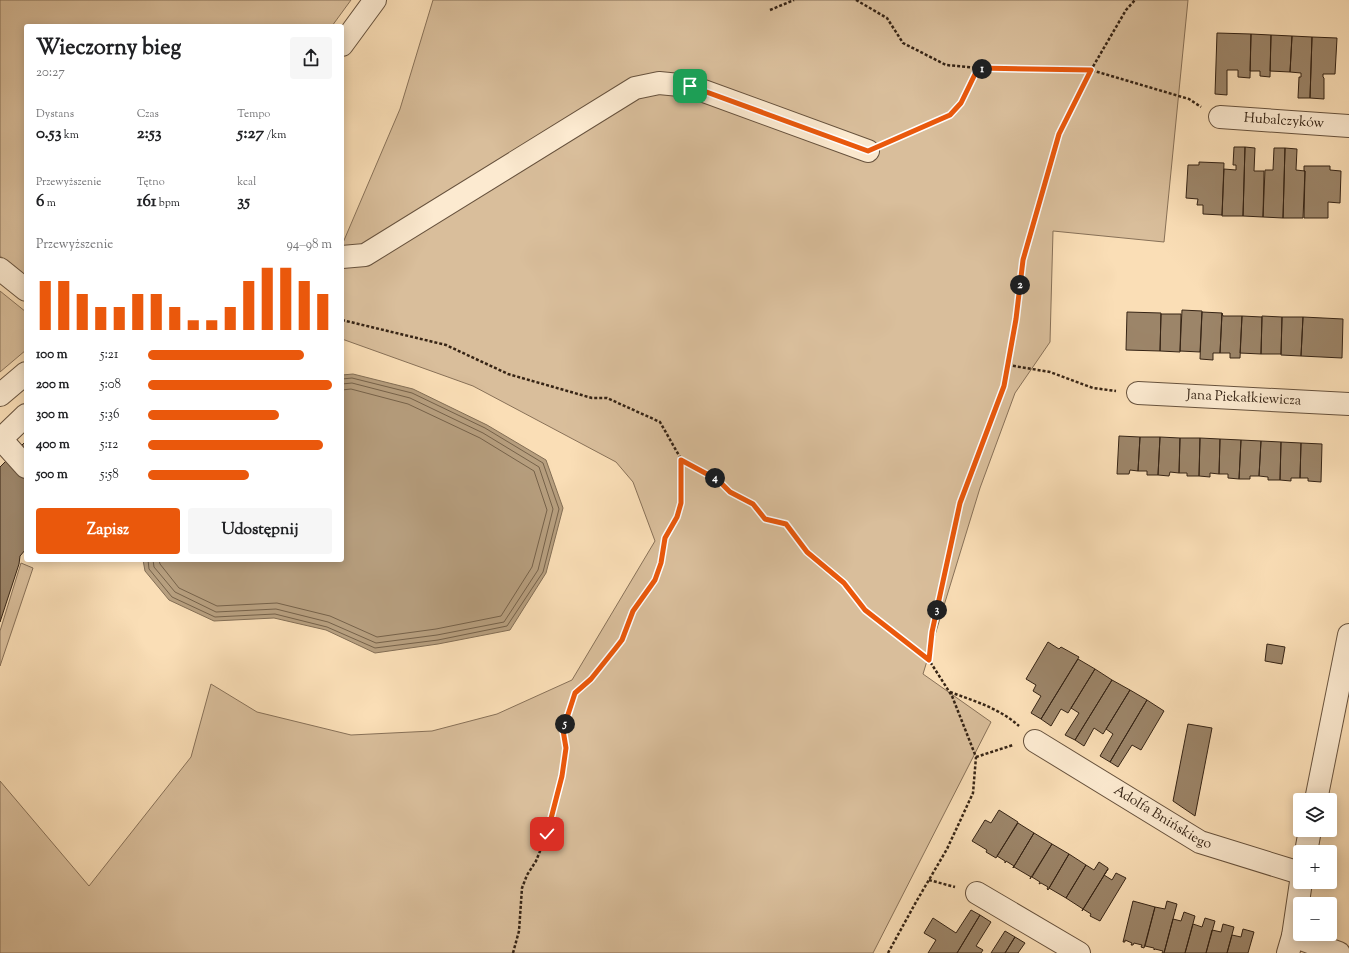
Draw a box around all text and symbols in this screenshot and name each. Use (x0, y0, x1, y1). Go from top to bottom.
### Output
text: Wieczorny bieg (36, 33, 181, 65)
button: share (290, 37, 332, 79)
pin: 1 (972, 59, 992, 79)
text: 1 (980, 61, 984, 77)
text: 20:27 (36, 64, 65, 82)
pin (673, 69, 707, 103)
icon: arrive (679, 75, 701, 97)
text: Dystans (36, 106, 74, 122)
text: Czas (137, 106, 159, 122)
text: Tempo (237, 106, 270, 122)
street label: Hubalczyków (1243, 109, 1325, 134)
text: 0.53 (36, 122, 62, 146)
text: 2:53 (137, 122, 162, 146)
text: 5:27 (237, 122, 264, 146)
text: km (62, 127, 79, 143)
text: /km (264, 127, 286, 143)
text: Przewyższenie (36, 174, 101, 190)
text: Tętno (137, 174, 165, 190)
text: kcal (237, 174, 256, 190)
text: 6 (36, 190, 44, 214)
text: 161 (137, 190, 157, 214)
text: 35 (237, 190, 250, 214)
text: m (44, 195, 56, 211)
text: bpm (157, 195, 180, 211)
text: Przewyższenie (36, 236, 113, 254)
text: 94–98 m (286, 236, 332, 254)
pin: 2 (1010, 275, 1030, 295)
text: 2 (1017, 277, 1023, 293)
text: 100 m (36, 346, 68, 364)
text: 5:21 (100, 346, 118, 364)
text: 200 m (36, 376, 69, 394)
text: 5:08 (100, 376, 121, 394)
street label: Jana Piekałkiewicza (1185, 385, 1302, 412)
text: 300 m (36, 406, 68, 424)
text: 5:36 (100, 406, 119, 424)
text: 400 m (36, 436, 70, 454)
text: 5:12 (100, 436, 118, 454)
text: 500 m (36, 466, 68, 484)
text: 5:58 (100, 466, 119, 484)
pin: 4 (705, 468, 725, 488)
text: 4 (712, 470, 718, 486)
button: Zapisz (36, 508, 180, 554)
button: Udostępnij (188, 508, 332, 554)
pin: 3 (927, 600, 947, 620)
text: 3 (935, 602, 939, 618)
pin: 5 (555, 714, 575, 734)
text: 5 (563, 716, 567, 732)
street label: Adolfa Bnińskiego (1109, 781, 1214, 855)
map controls (1293, 793, 1337, 941)
button: layers (1293, 793, 1337, 837)
pin (530, 817, 564, 851)
icon: check (536, 823, 558, 845)
button: + (1293, 845, 1337, 889)
button: − (1293, 897, 1337, 941)

